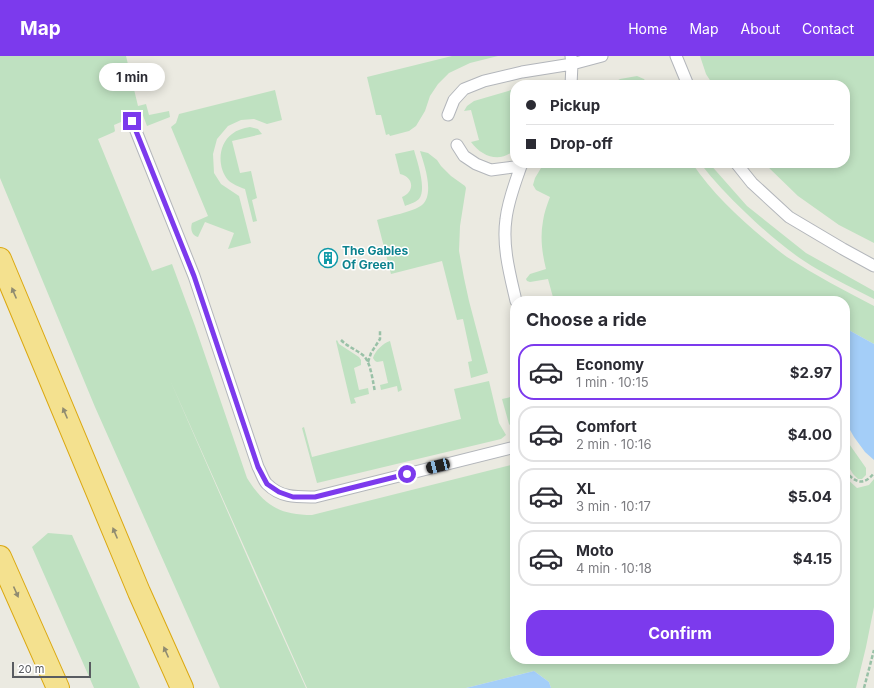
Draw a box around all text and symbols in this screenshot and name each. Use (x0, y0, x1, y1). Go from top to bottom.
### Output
text: Map (20, 17, 61, 40)
text: Home (628, 20, 667, 37)
text: Map (689, 20, 719, 37)
text: About (741, 20, 780, 37)
text: Contact (802, 20, 854, 37)
callout: 1 min (99, 63, 165, 91)
text: 1 min (116, 69, 148, 85)
text: Pickup (550, 96, 600, 115)
route end (123, 112, 141, 130)
text: Drop-off (550, 134, 613, 153)
place label: The Gables Of Green (342, 243, 408, 272)
building icon: The Gables Of Green (317, 247, 339, 269)
one-way arrow (11, 287, 17, 299)
text: Choose a ride (526, 309, 647, 330)
icon: car (528, 354, 564, 390)
text: Economy (576, 355, 644, 374)
text: $2.97 (790, 363, 832, 382)
text: 1 min · 10:15 (576, 374, 649, 390)
one-way arrow (61, 407, 67, 419)
icon: car (528, 416, 564, 452)
text: Comfort (576, 417, 637, 436)
text: $4.00 (788, 425, 832, 444)
text: 2 min · 10:16 (576, 436, 651, 452)
car (425, 457, 451, 475)
route start (398, 465, 416, 483)
icon: car (528, 478, 564, 514)
text: XL (576, 479, 596, 498)
text: $5.04 (788, 487, 832, 506)
text: 3 min · 10:17 (576, 498, 651, 514)
one-way arrow (111, 527, 117, 539)
icon: car (528, 540, 564, 576)
text: Moto (576, 541, 614, 560)
text: $4.15 (793, 549, 832, 568)
text: 4 min · 10:18 (576, 560, 652, 576)
one-way arrow (13, 587, 19, 599)
button: Confirm (526, 610, 834, 656)
one-way arrow (163, 646, 169, 658)
scale bar (12, 660, 91, 679)
text: 20 m (18, 662, 44, 676)

